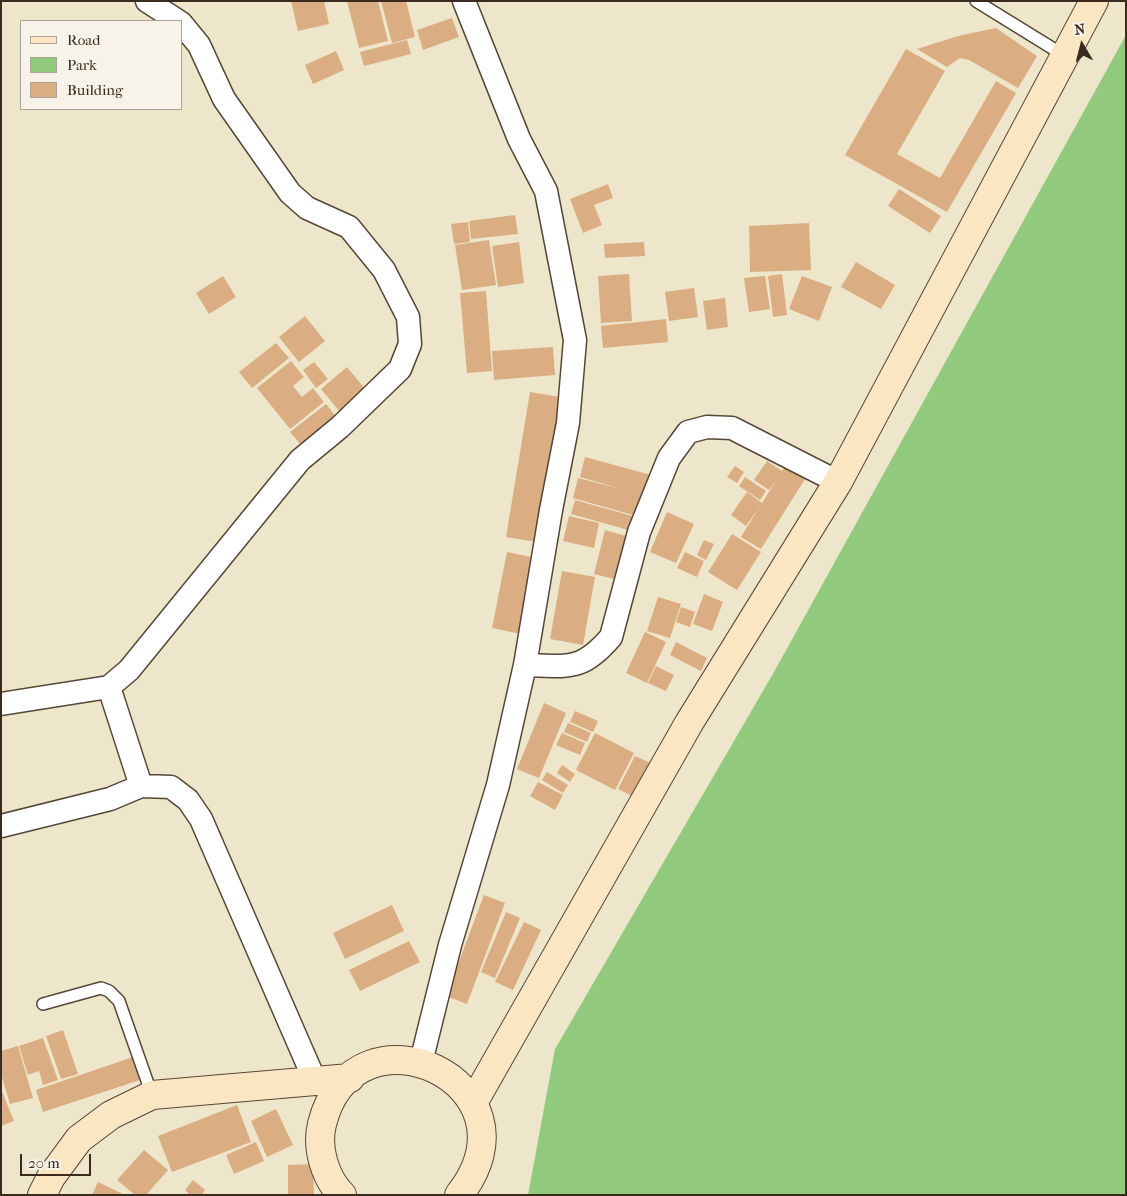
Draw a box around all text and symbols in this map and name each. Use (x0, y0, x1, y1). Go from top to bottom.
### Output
legend (20, 20, 182, 110)
north arrow (1057, 20, 1107, 70)
text: N (1073, 20, 1086, 39)
text: Road (67, 31, 100, 49)
text: Park (67, 56, 97, 74)
text: Building (67, 81, 123, 99)
scale bar (22, 1144, 94, 1176)
text: 20 m (28, 1154, 60, 1172)

